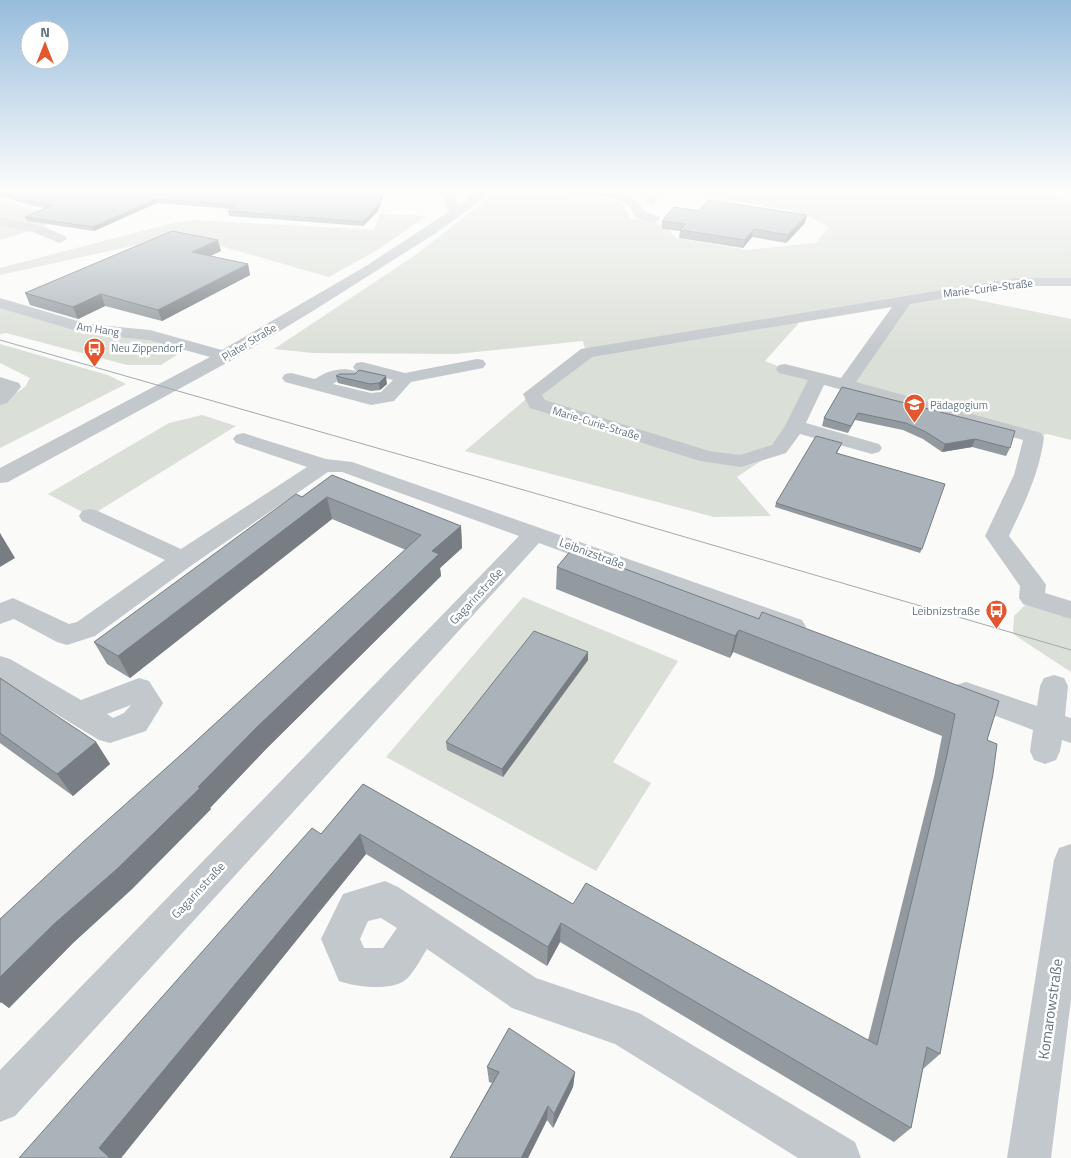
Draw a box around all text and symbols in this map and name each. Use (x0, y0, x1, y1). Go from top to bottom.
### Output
north arrow (20, 20, 70, 70)
text: N (40, 21, 50, 42)
street label: Marie-Curie-Straße (942, 275, 1034, 301)
street label: Am Hang (76, 318, 121, 340)
street label: Plater Straße (219, 319, 280, 365)
bus stop icon: Neu Zippendorf (83, 336, 107, 367)
place label: Neu Zippendorf (111, 340, 183, 356)
school or university icon: Pädagogium (902, 393, 926, 424)
place label: Pädagogium (930, 397, 988, 413)
street label: Marie-Curie-Straße (551, 402, 642, 444)
street label: Leibnizstraße (557, 532, 627, 574)
street label: Gagarinstraße (445, 563, 507, 629)
bus stop icon: Leibnizstraße (984, 598, 1008, 629)
place label: Leibnizstraße (912, 601, 980, 620)
street label: Gagarinstraße (167, 857, 229, 923)
street label: Komarowstraße (1032, 957, 1068, 1061)

